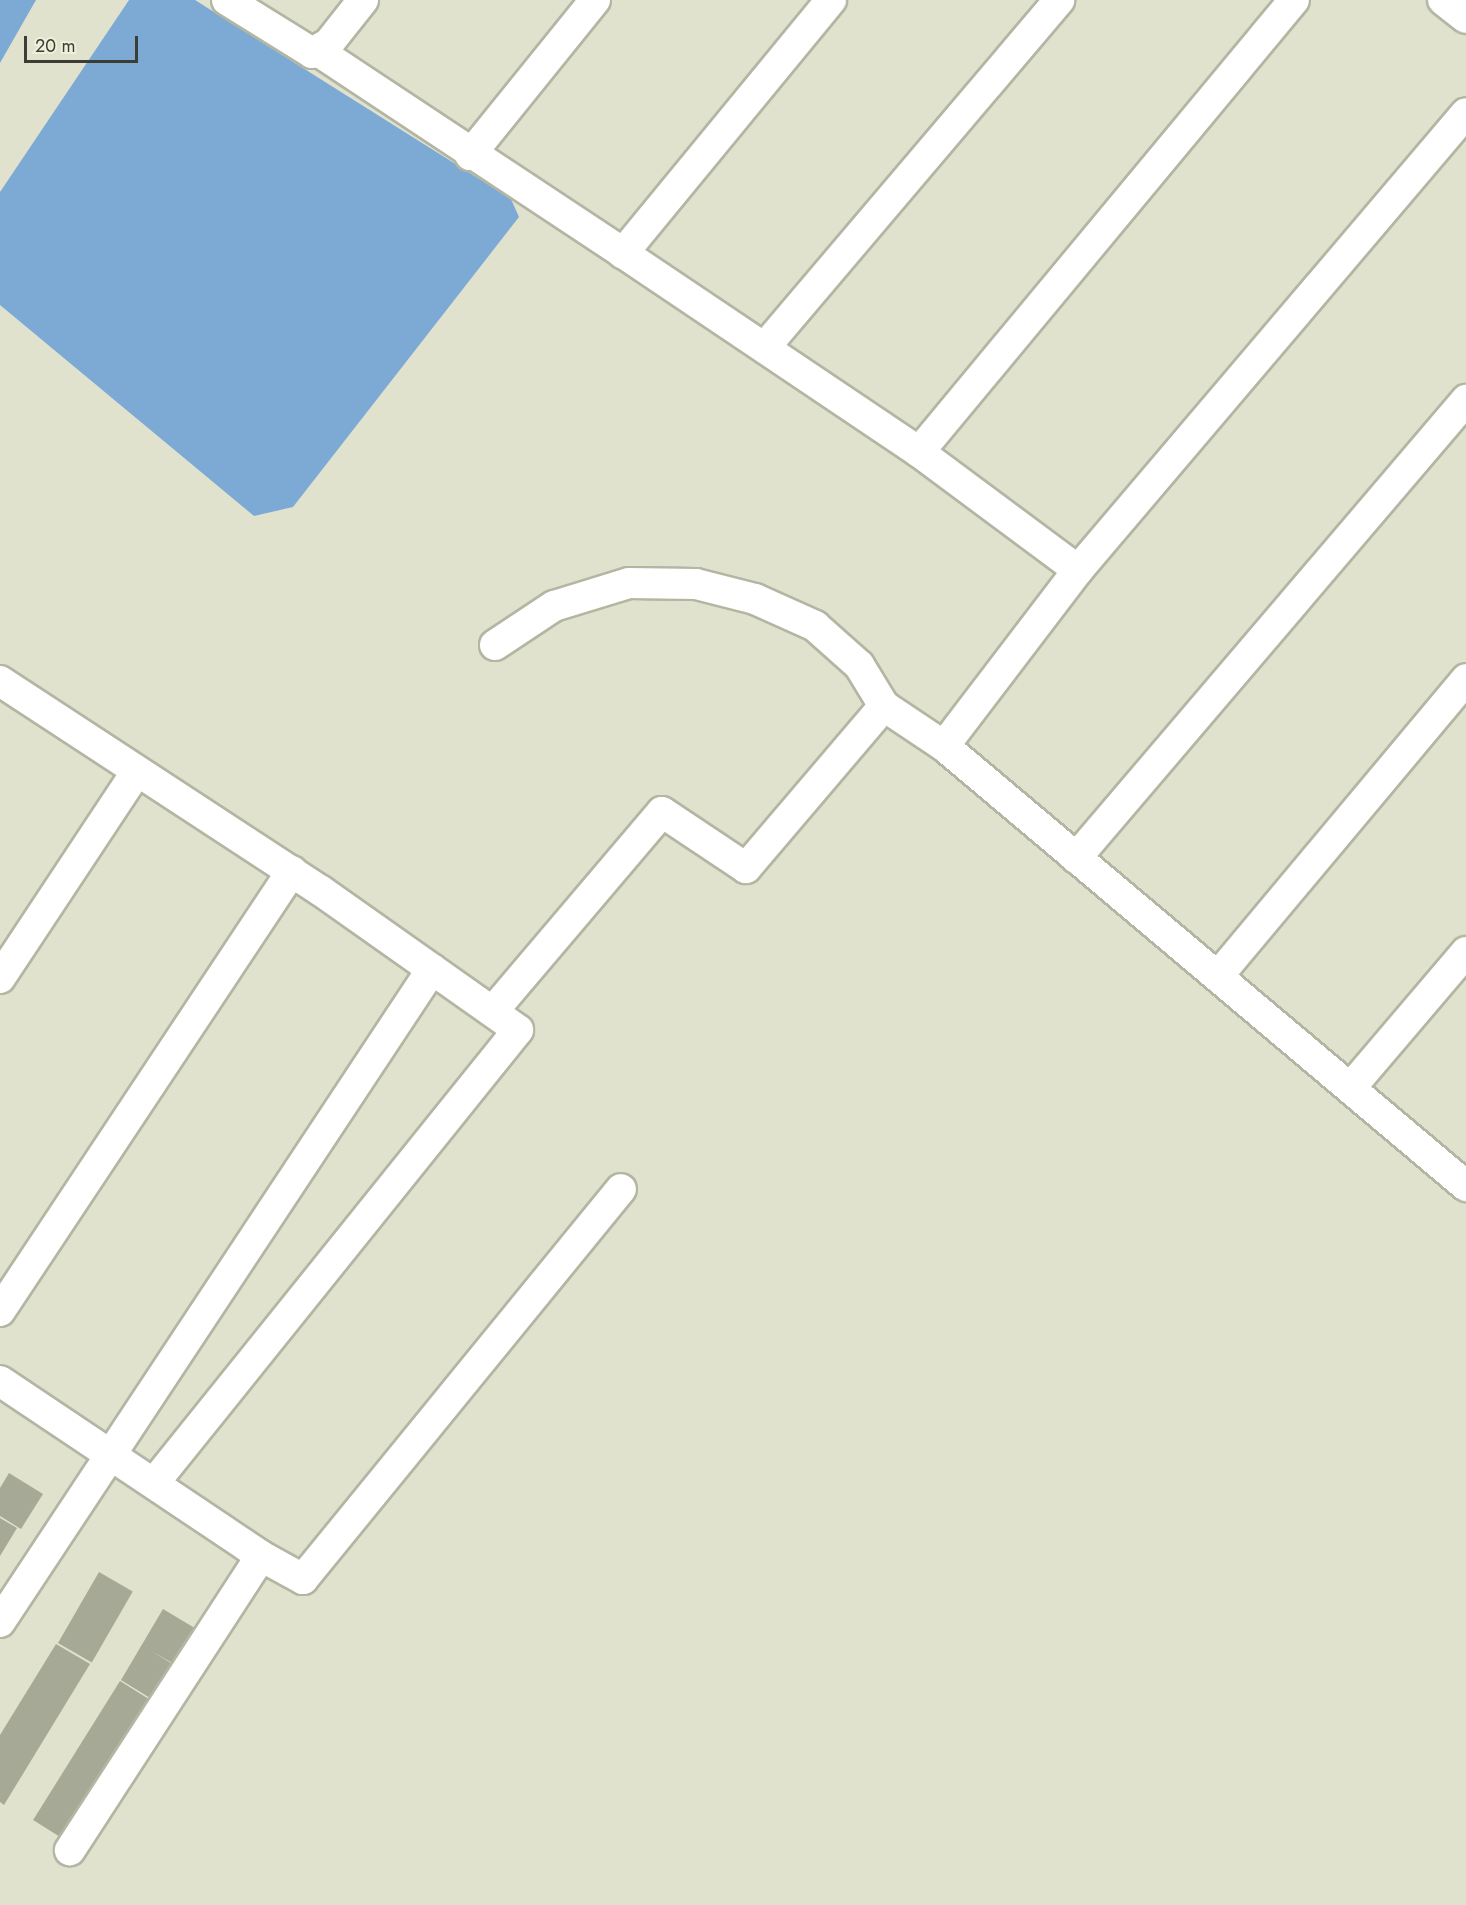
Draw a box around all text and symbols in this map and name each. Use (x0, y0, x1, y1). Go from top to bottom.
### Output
scale bar (27, 24, 141, 62)
text: 20 m (35, 33, 75, 59)

